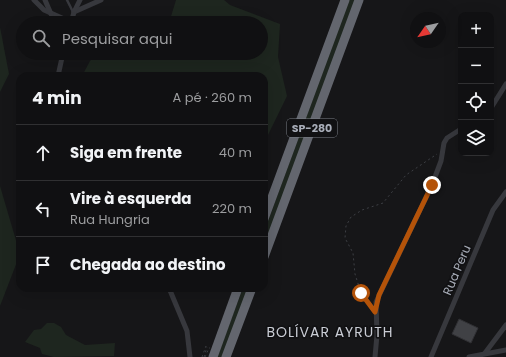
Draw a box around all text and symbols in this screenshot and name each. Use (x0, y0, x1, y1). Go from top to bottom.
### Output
north arrow (410, 12, 446, 48)
map controls (458, 12, 494, 156)
button: + (458, 12, 494, 48)
search box (16, 16, 268, 60)
icon: search (30, 27, 52, 49)
text: Pesquisar aqui (62, 28, 172, 49)
button: − (458, 48, 494, 84)
button: locate (458, 84, 494, 120)
text: 4 min (32, 86, 82, 110)
text: A pé · 260 m (172, 88, 252, 107)
road number: SP-280 (287, 119, 337, 137)
button: layers (458, 120, 494, 156)
icon: ahead (32, 142, 54, 164)
text: Siga em frente (70, 142, 182, 163)
text: 40 m (219, 143, 252, 162)
route end (423, 176, 441, 194)
text: Vire à esquerda (70, 188, 192, 209)
icon: left (32, 198, 54, 220)
text: 220 m (212, 199, 252, 218)
text: Rua Hungria (70, 210, 150, 229)
street label: Rua Peru (438, 242, 475, 297)
icon: arrive (32, 254, 54, 276)
text: Chegada ao destino (70, 254, 226, 275)
route start (352, 284, 370, 302)
district label: BOLÍVAR AYRUTH (266, 322, 394, 342)

